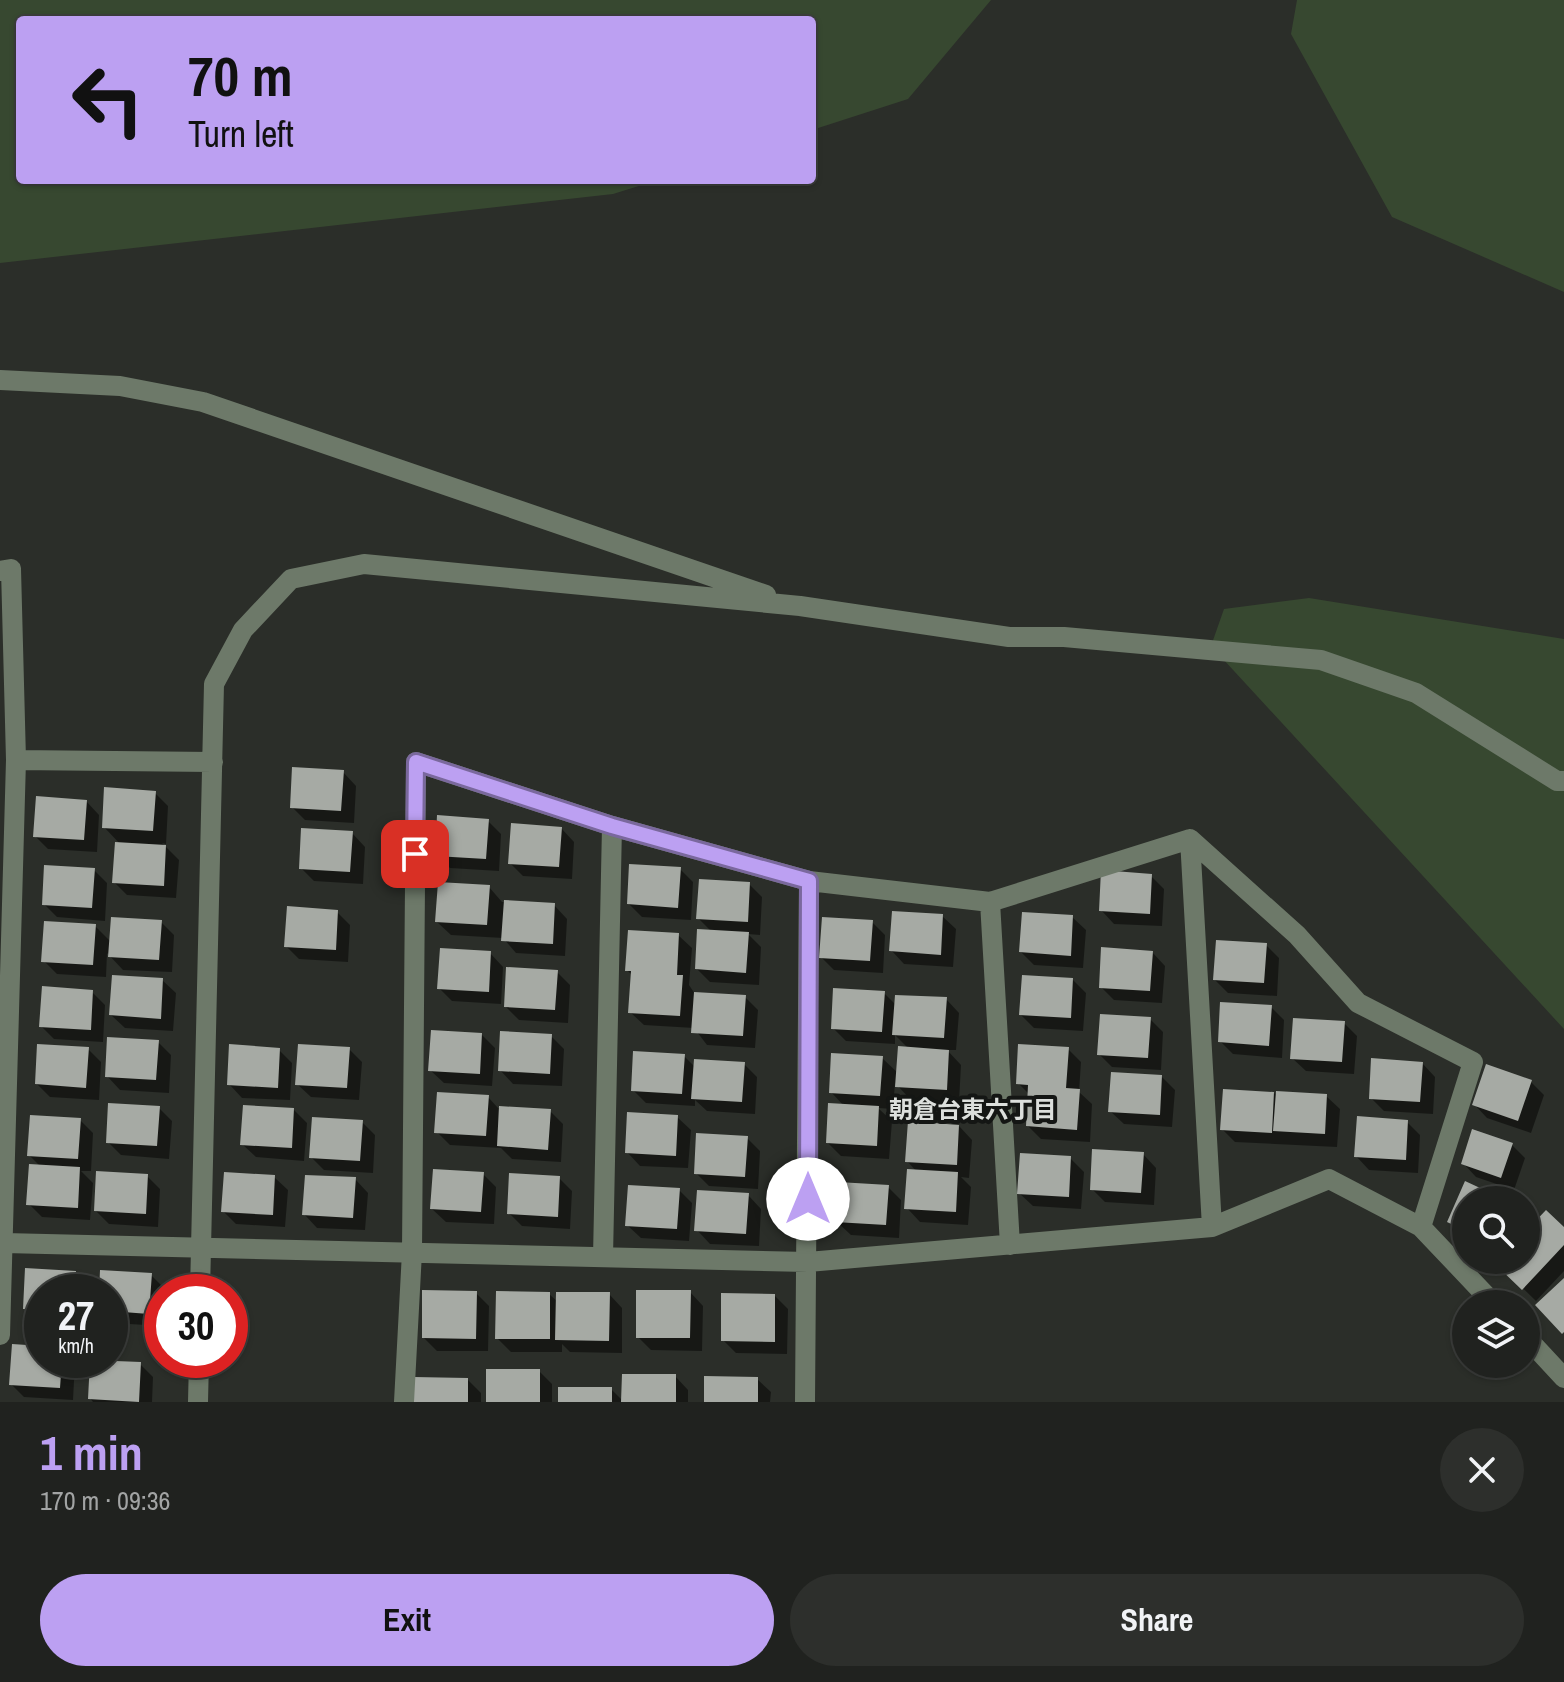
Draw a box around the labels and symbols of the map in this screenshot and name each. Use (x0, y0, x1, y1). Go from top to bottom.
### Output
pin (381, 820, 449, 888)
district label: 朝倉台東六丁目 (889, 1093, 1057, 1125)
position arrow (766, 1157, 850, 1241)
speed limit sign: 30 (144, 1274, 248, 1378)

